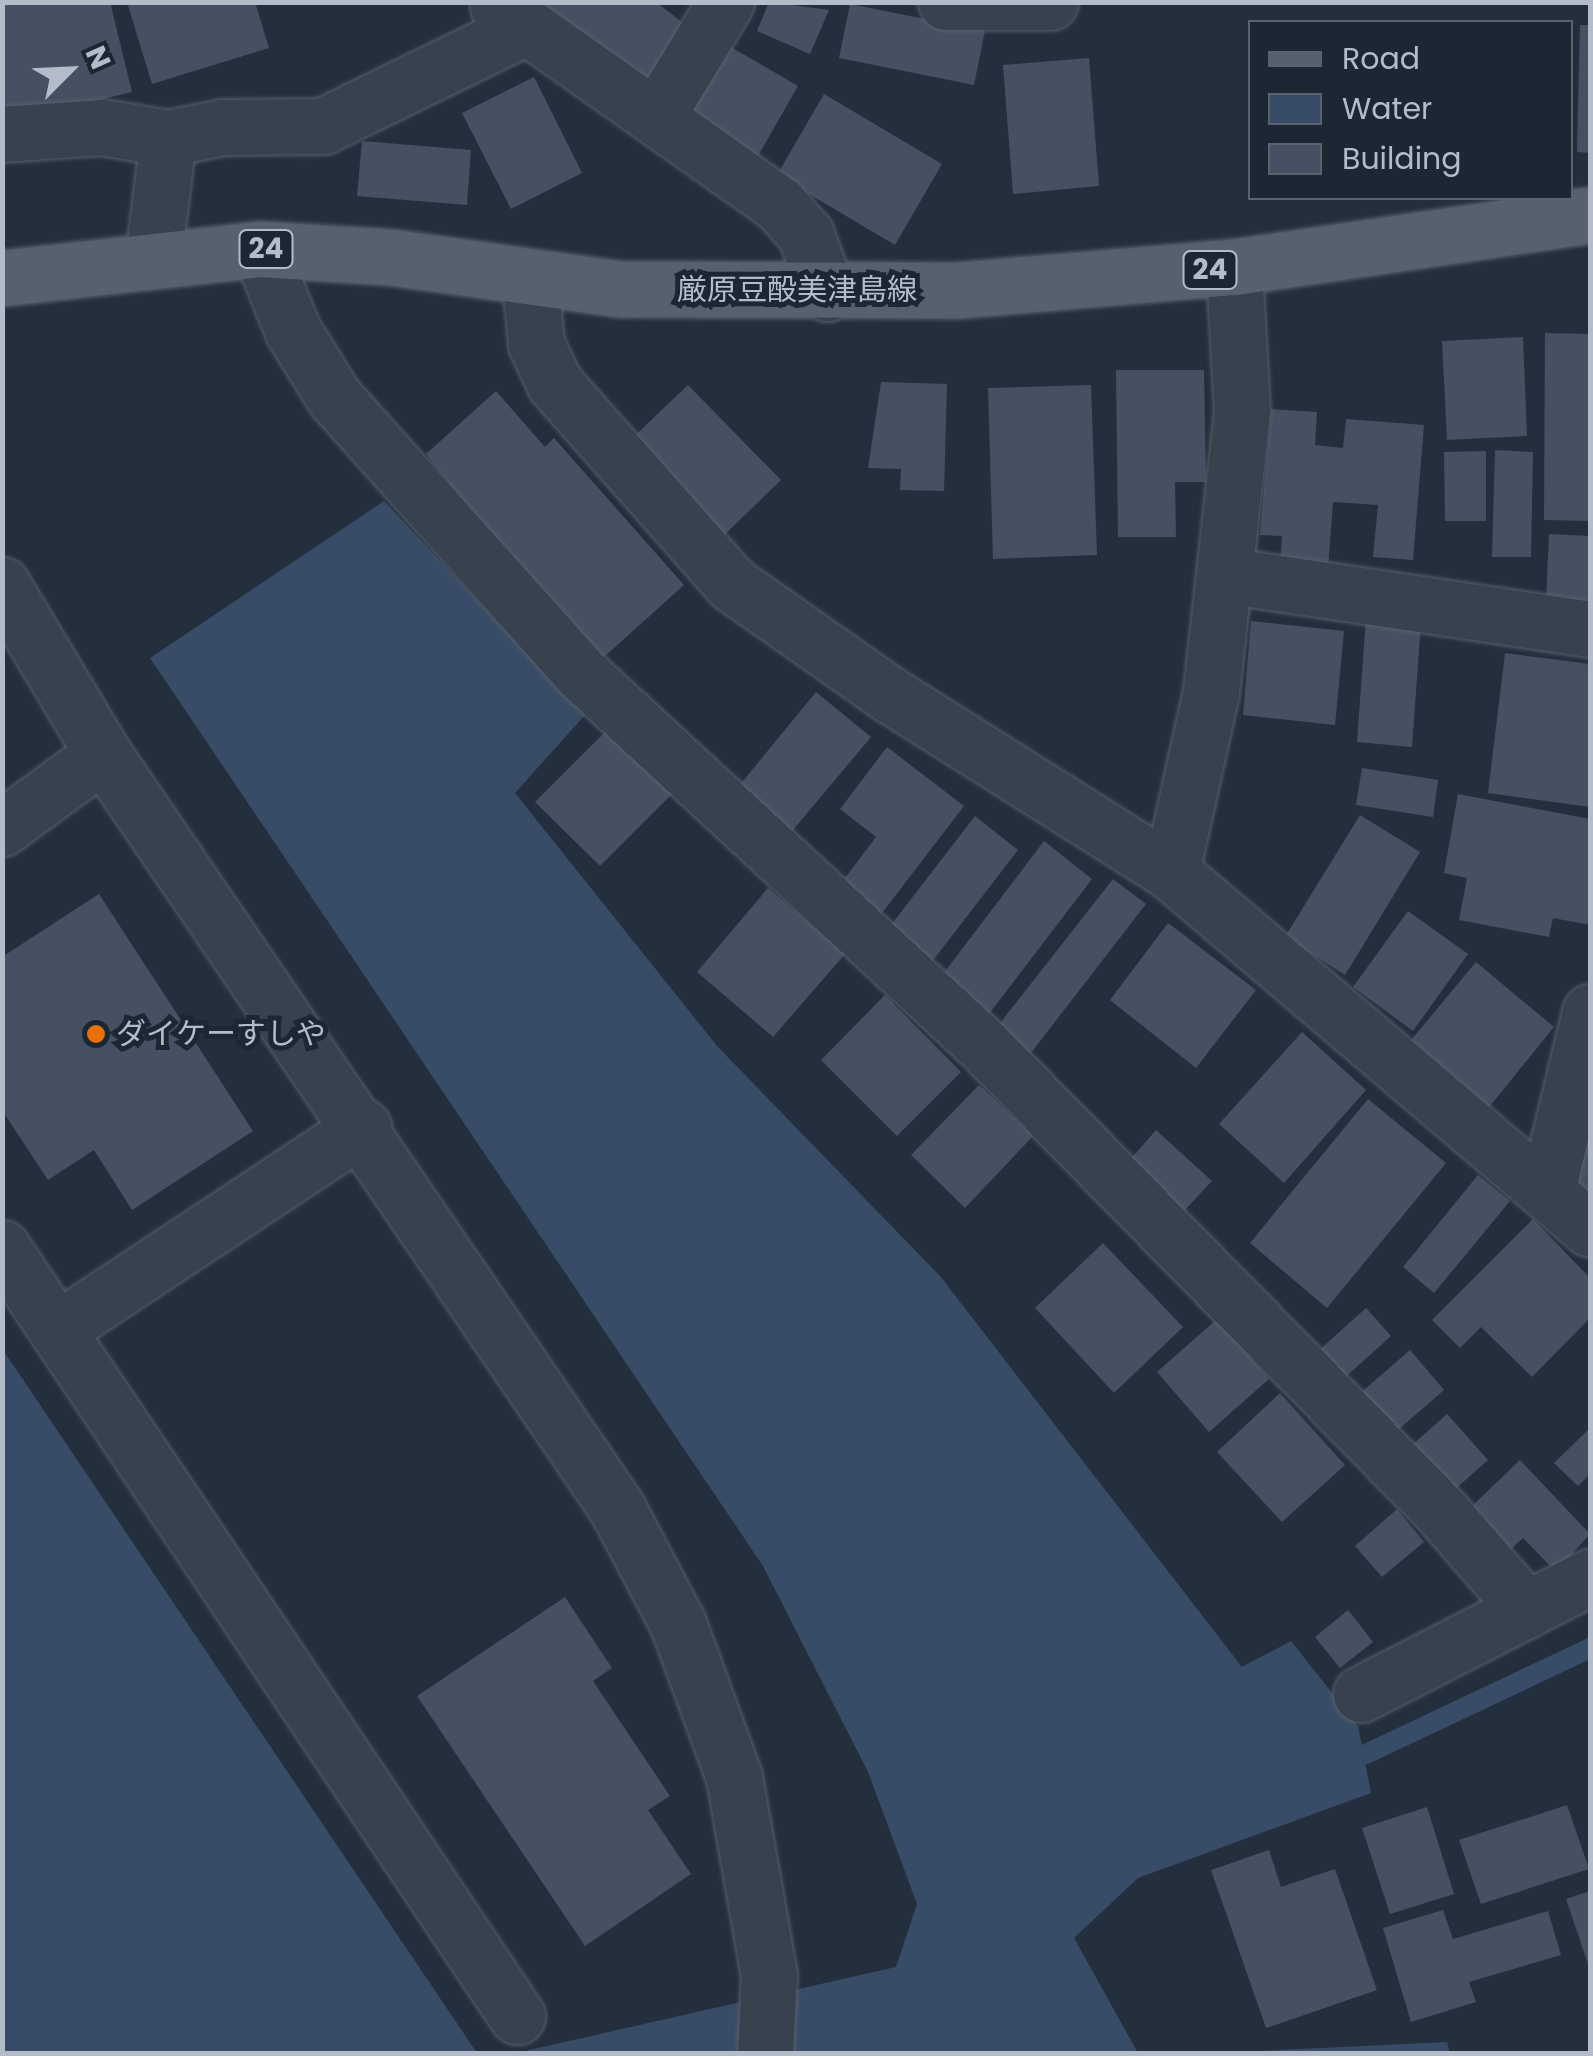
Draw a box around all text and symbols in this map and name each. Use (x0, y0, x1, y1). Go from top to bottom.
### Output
north arrow (20, 20, 120, 120)
legend (1248, 20, 1573, 200)
text: Road (1342, 37, 1420, 80)
text: N (76, 40, 120, 75)
text: Water (1342, 87, 1432, 130)
text: Building (1342, 137, 1462, 180)
road number: 24 (238, 226, 294, 272)
road number: 24 (1182, 247, 1238, 293)
street label: 厳原豆酘美津島線 (677, 272, 917, 308)
place label: ダイケーすしや (116, 1016, 326, 1052)
marker: ダイケーすしや (85, 1023, 107, 1045)

